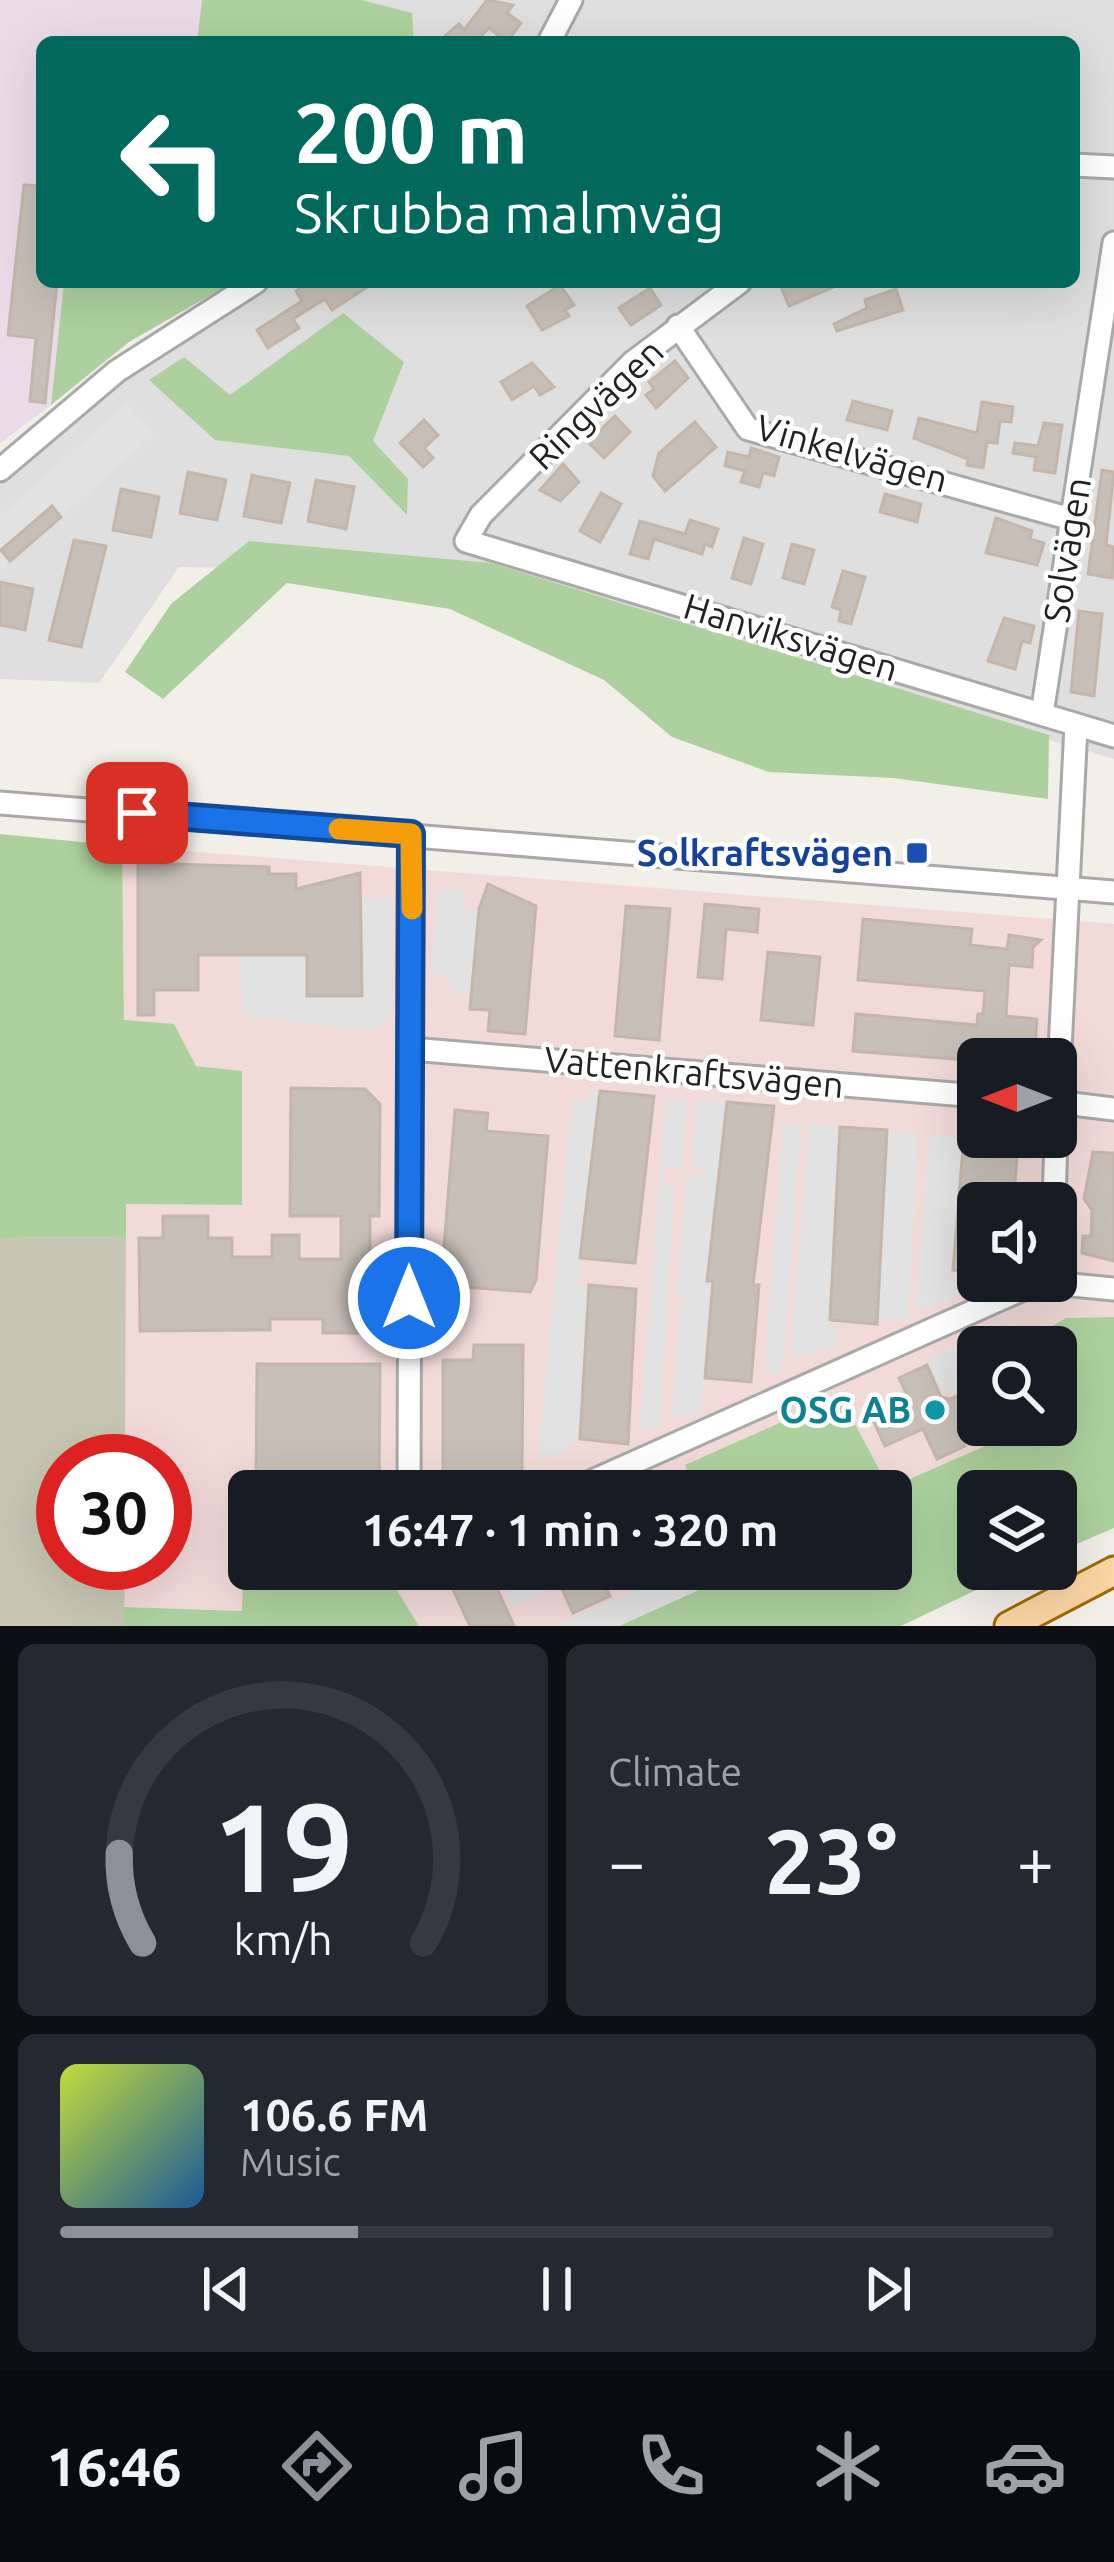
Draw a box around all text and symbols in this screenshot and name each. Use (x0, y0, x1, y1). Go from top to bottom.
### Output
icon: left (96, 84, 252, 240)
text: 200 m (294, 85, 528, 179)
text: Skrubba malmväg (294, 183, 724, 243)
street label: Ringvägen (520, 330, 671, 477)
street label: Vinkelvägen (752, 406, 953, 499)
street label: Solvägen (1035, 474, 1098, 625)
street label: Hanviksvägen (679, 585, 903, 688)
pin (86, 762, 188, 864)
icon: arrive (104, 780, 170, 846)
place label: Solkraftsvägen (637, 832, 893, 873)
marker: Solkraftsvägen (904, 840, 930, 866)
street label: Vattenkraftsvägen (543, 1038, 845, 1105)
north arrow (957, 1038, 1077, 1158)
map controls (957, 1038, 1077, 1590)
button: sound (957, 1182, 1077, 1302)
position arrow (346, 1235, 472, 1361)
button: search (957, 1326, 1077, 1446)
place label: OSG AB (780, 1389, 911, 1430)
marker: OSG AB (922, 1397, 948, 1423)
speed limit sign: 30 (36, 1434, 192, 1590)
button: layers (957, 1470, 1077, 1590)
text: 16:47 · 1 min · 320 m (362, 1504, 778, 1555)
text: Climate (608, 1750, 742, 1793)
text: 19 (213, 1776, 353, 1916)
text: 23° (764, 1810, 898, 1911)
text: − (608, 1824, 645, 1898)
text: + (1017, 1824, 1054, 1898)
text: km/h (233, 1915, 333, 1963)
text: 106.6 FM (240, 2089, 429, 2140)
text: Music (240, 2140, 341, 2183)
icon: previous (193, 2256, 259, 2322)
icon: pause (524, 2256, 590, 2322)
icon: next (855, 2256, 921, 2322)
icon: directions (275, 2424, 359, 2508)
icon: music (452, 2424, 536, 2508)
icon: phone (629, 2424, 713, 2508)
icon: climate (806, 2424, 890, 2508)
icon: car (983, 2424, 1067, 2508)
text: 16:46 (47, 2436, 182, 2496)

